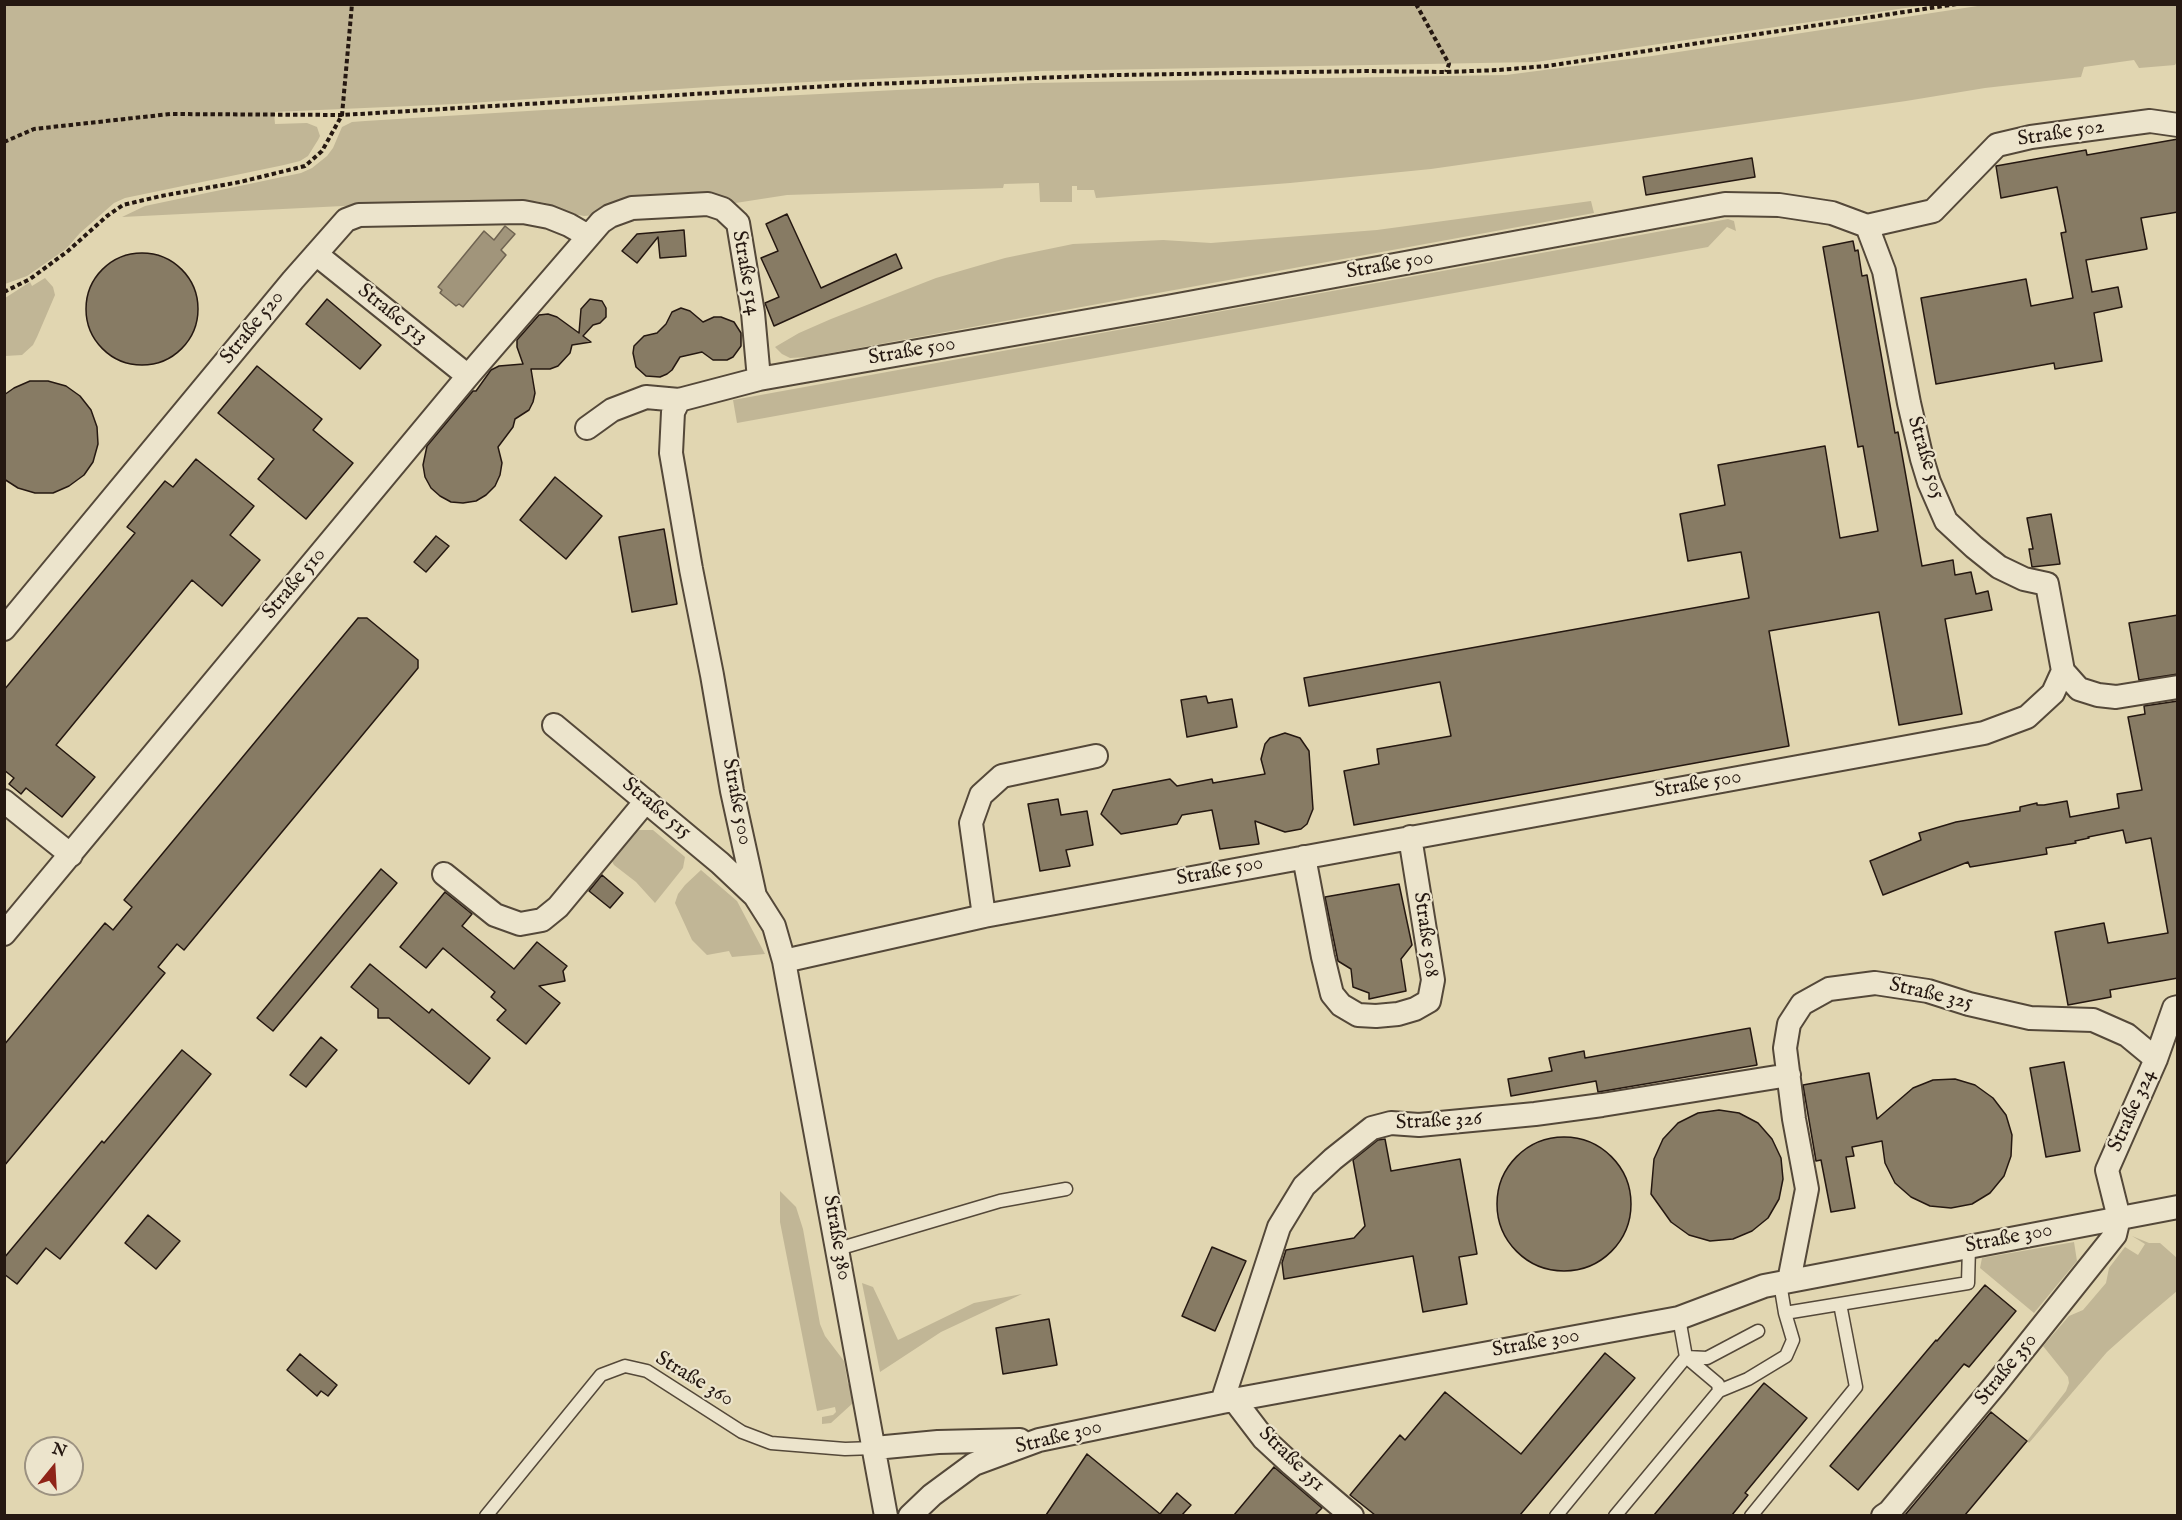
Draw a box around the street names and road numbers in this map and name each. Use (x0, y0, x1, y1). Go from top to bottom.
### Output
street label: Straße 502 (2016, 115, 2106, 153)
street label: Straße 514 (725, 229, 765, 317)
street label: Straße 500 (1344, 246, 1436, 286)
street label: Straße 513 (352, 279, 432, 351)
street label: Straße 520 (216, 286, 290, 370)
street label: Straße 500 (866, 332, 958, 372)
street label: Straße 505 (1900, 414, 1950, 502)
street label: Straße 510 (258, 543, 332, 625)
street label: Straße 500 (715, 756, 757, 848)
street label: Straße 500 (1652, 765, 1744, 805)
street label: Straße 515 (616, 773, 696, 845)
street label: Straße 500 (1174, 851, 1266, 893)
street label: Straße 508 (1407, 891, 1443, 979)
street label: Straße 325 (1887, 973, 1975, 1017)
street label: Straße 324 (2104, 1066, 2162, 1156)
street label: Straße 326 (1395, 1107, 1483, 1137)
street label: Straße 380 (816, 1193, 856, 1283)
street label: Straße 300 (1963, 1218, 2055, 1260)
street label: Straße 300 (1490, 1324, 1582, 1364)
street label: Straße 350 (1970, 1329, 2044, 1411)
street label: Straße 360 (650, 1347, 738, 1413)
street label: Straße 300 (1013, 1415, 1105, 1461)
street label: Straße 351 (1252, 1422, 1330, 1498)

